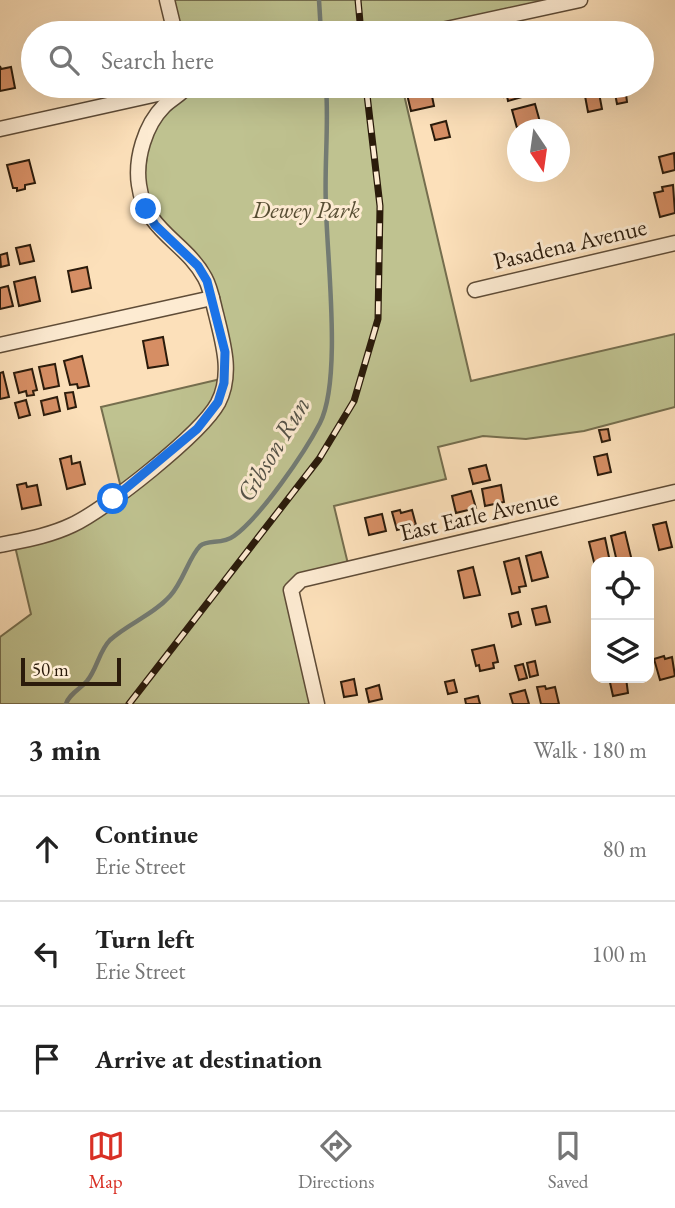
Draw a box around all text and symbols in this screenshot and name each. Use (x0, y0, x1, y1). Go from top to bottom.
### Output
search box (21, 21, 654, 98)
icon: search (45, 41, 83, 79)
text: Search here (101, 43, 214, 77)
north arrow (507, 119, 570, 182)
route end (130, 193, 161, 224)
park label: Dewey Park (251, 194, 360, 225)
street label: Pasadena Avenue (490, 211, 650, 276)
water label: Gibson Run (228, 390, 318, 508)
street label: East Earle Avenue (397, 481, 561, 548)
route start (97, 483, 128, 514)
map controls (591, 557, 654, 683)
button: locate (591, 557, 654, 620)
button: layers (591, 620, 654, 683)
scale bar (21, 655, 121, 687)
text: 50 m (32, 657, 69, 682)
text: 3 min (28, 730, 101, 769)
text: Walk · 180 m (533, 735, 647, 765)
text: Continue (95, 817, 198, 851)
icon: ahead (28, 830, 66, 868)
text: 80 m (602, 834, 647, 864)
text: Erie Street (95, 851, 185, 881)
text: Turn left (95, 922, 194, 956)
icon: left (28, 935, 66, 973)
text: 100 m (591, 939, 647, 969)
text: Erie Street (95, 956, 185, 986)
icon: arrive (28, 1040, 66, 1078)
text: Arrive at destination (95, 1042, 322, 1076)
tab: Map (87, 1127, 125, 1194)
tab: Directions (298, 1127, 374, 1194)
tab: Saved (548, 1127, 588, 1194)

